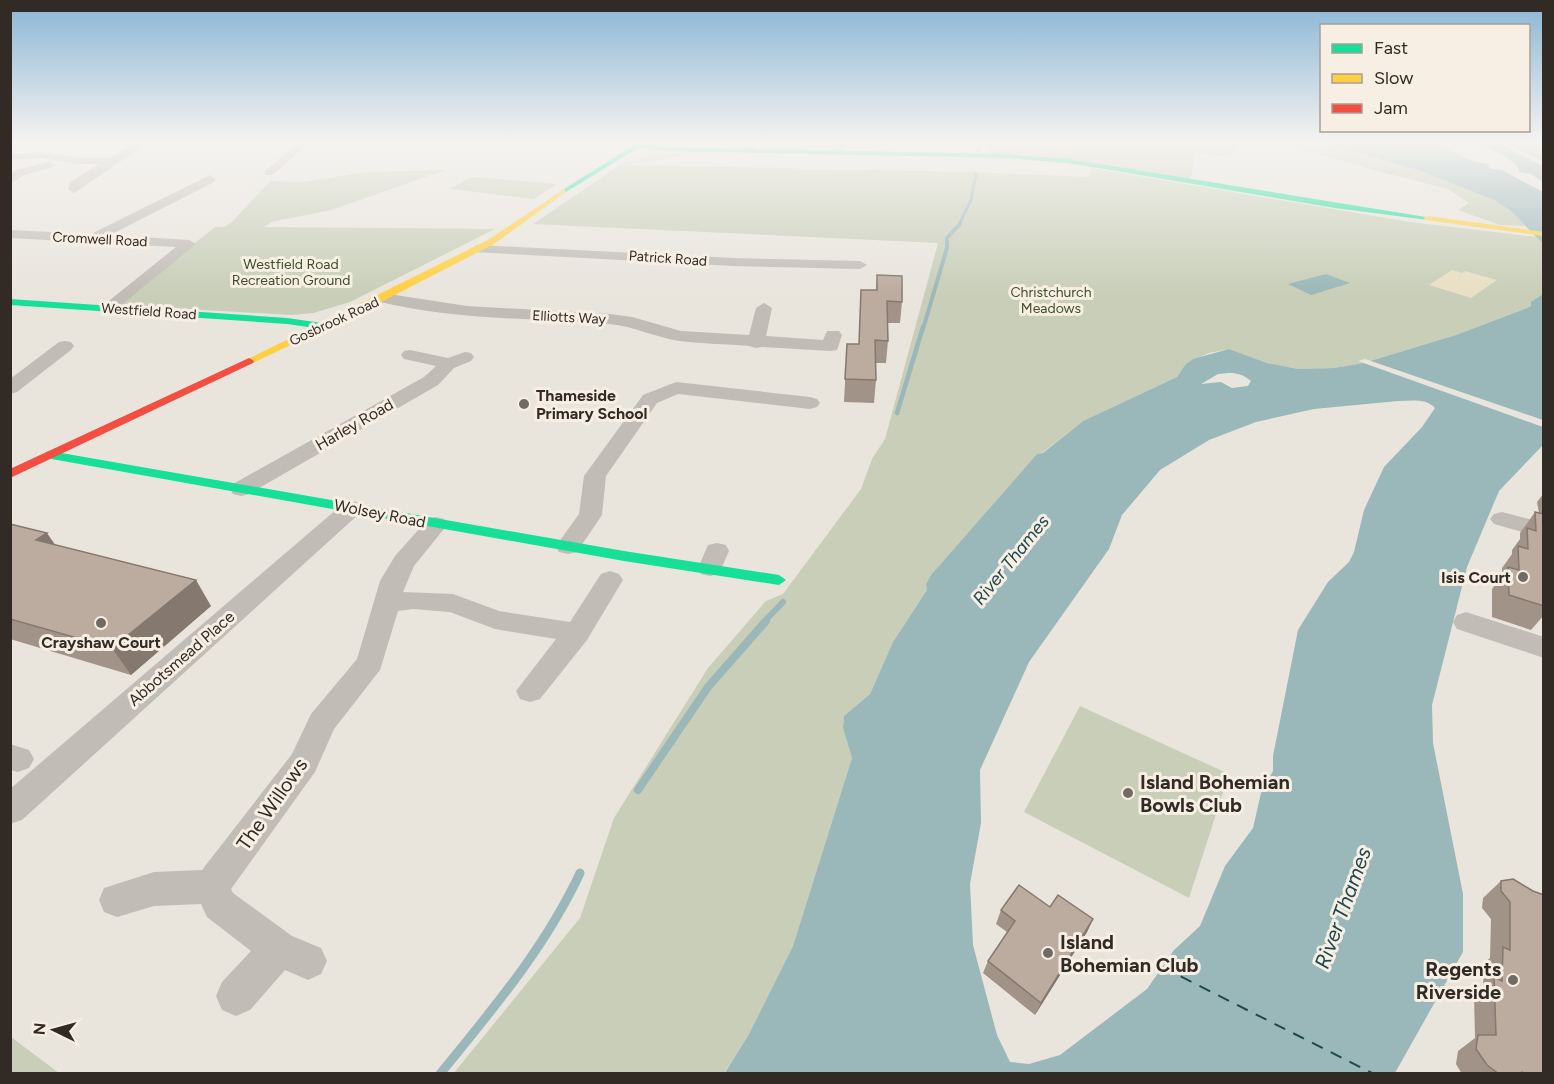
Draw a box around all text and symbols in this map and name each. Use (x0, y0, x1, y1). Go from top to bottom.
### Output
legend (1320, 24, 1530, 132)
text: Fast (1374, 37, 1408, 59)
text: Slow (1374, 67, 1413, 89)
text: Jam (1374, 97, 1408, 119)
street label: Cromwell Road (52, 229, 148, 250)
street label: Patrick Road (628, 247, 708, 270)
park label: Westfield Road Recreation Ground (232, 256, 350, 289)
park label: Christchurch Meadows (1011, 284, 1092, 317)
street label: Gosbrook Road (287, 293, 382, 350)
street label: Westfield Road (101, 300, 197, 323)
street label: Elliotts Way (532, 307, 607, 328)
place label: Thameside Primary School (536, 386, 648, 423)
street label: Harley Road (312, 394, 397, 454)
marker: Thameside Primary School (517, 397, 531, 411)
street label: Wolsey Road (333, 495, 427, 532)
water label: River Thames (968, 510, 1054, 609)
place label: Isis Court (1441, 568, 1511, 587)
marker: Isis Court (1516, 570, 1530, 584)
street label: Abbotsmead Place (124, 607, 239, 710)
marker: Crayshaw Court (94, 616, 108, 630)
place label: Crayshaw Court (41, 633, 161, 652)
street label: The Willows (231, 753, 313, 855)
place label: Island Bohemian Bowls Club (1140, 770, 1290, 817)
marker: Island Bohemian Bowls Club (1121, 786, 1135, 800)
water label: River Thames (1309, 844, 1376, 972)
place label: Island Bohemian Club (1060, 930, 1199, 977)
marker: Island Bohemian Club (1041, 946, 1055, 960)
place label: Regents Riverside (1416, 957, 1501, 1004)
marker: Regents Riverside (1506, 973, 1520, 987)
north arrow (24, 1000, 84, 1060)
text: N (30, 1022, 50, 1036)

